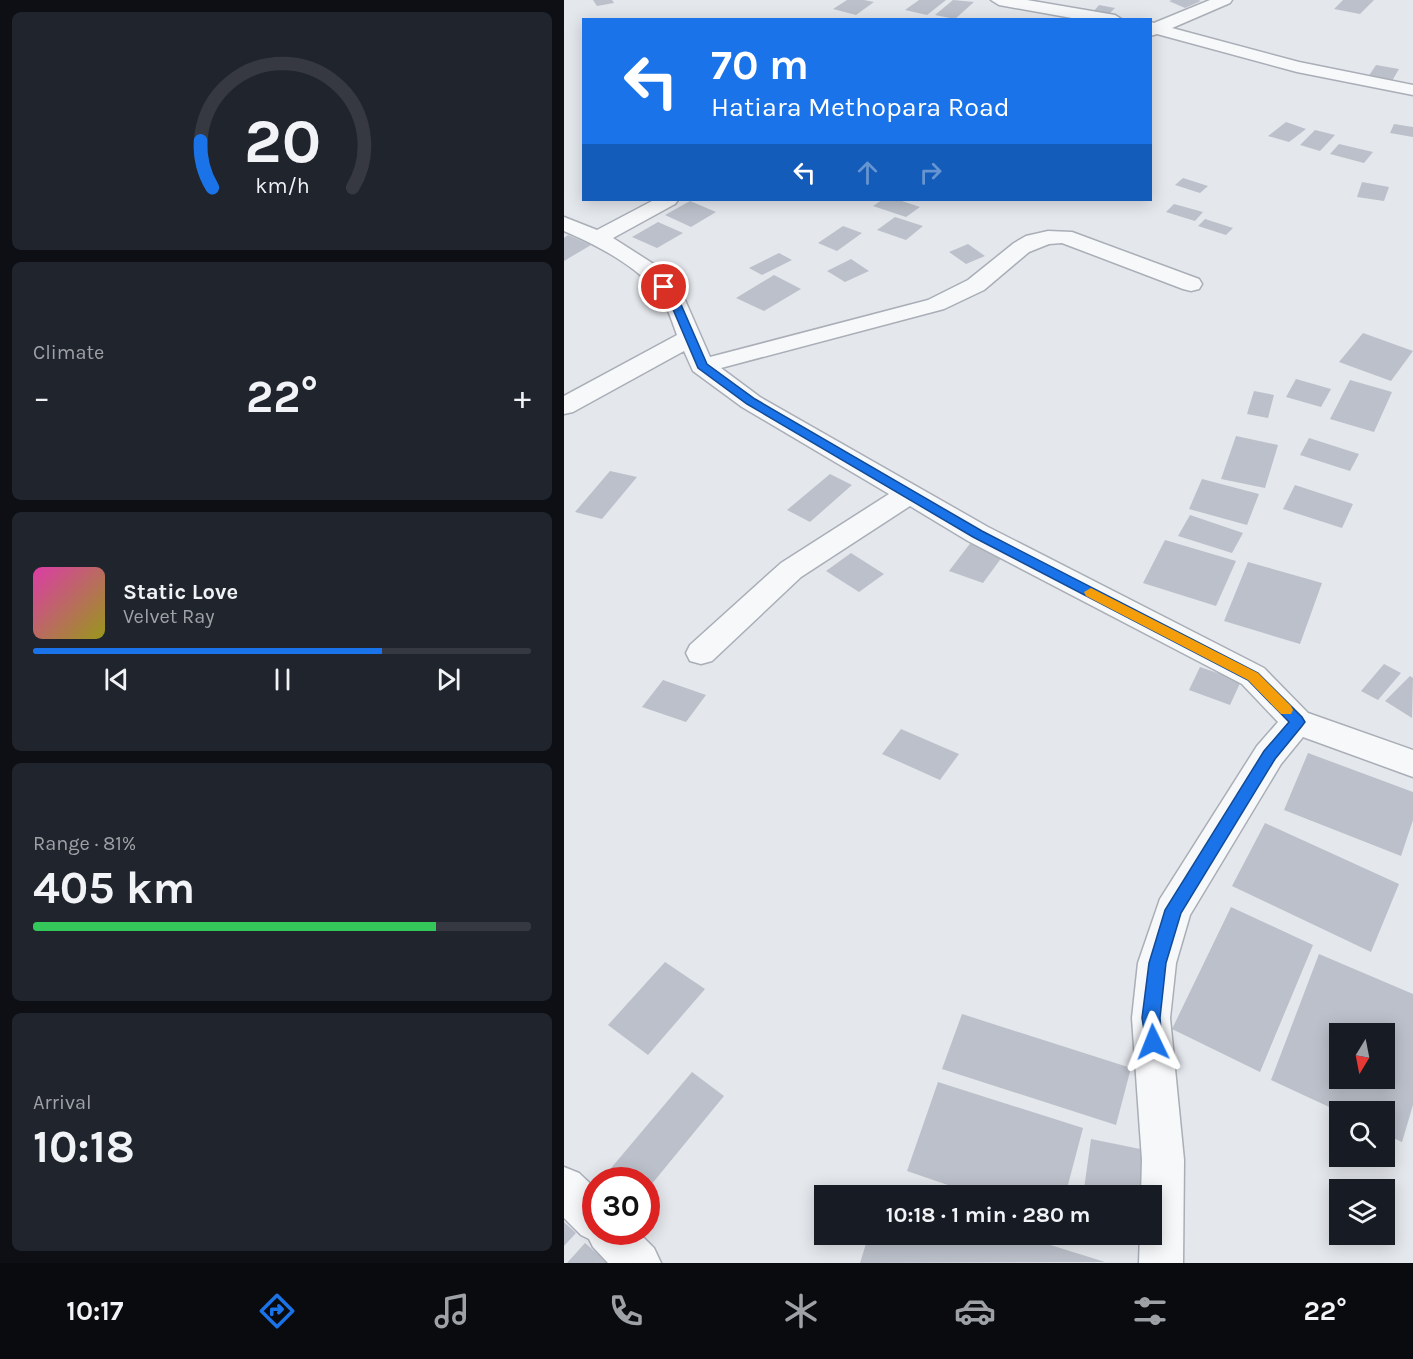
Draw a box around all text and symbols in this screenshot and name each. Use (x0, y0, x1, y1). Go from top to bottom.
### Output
text: 70 m (711, 40, 809, 90)
icon: left (612, 42, 690, 120)
text: Hatiara Methopara Road (711, 91, 1010, 123)
text: 20 (243, 105, 321, 178)
icon: left (788, 156, 821, 189)
icon: ahead (851, 156, 884, 189)
icon: right (914, 156, 947, 189)
text: km/h (255, 173, 309, 198)
pin (638, 261, 689, 312)
icon: arrive (647, 270, 680, 303)
text: Climate (33, 341, 104, 364)
text: 22° (246, 371, 318, 423)
text: − (33, 378, 50, 416)
text: + (514, 378, 531, 416)
text: Static Love (123, 579, 238, 605)
text: Velvet Ray (123, 605, 215, 628)
icon: previous (100, 663, 133, 696)
icon: pause (266, 663, 299, 696)
icon: next (432, 663, 465, 696)
text: Range · 81% (33, 832, 136, 855)
text: 405 km (33, 862, 195, 914)
position arrow (1121, 1010, 1185, 1074)
north arrow (1329, 1023, 1395, 1089)
map controls (1329, 1023, 1395, 1245)
text: Arrival (33, 1091, 92, 1114)
button: search (1329, 1101, 1395, 1167)
text: 10:18 (33, 1121, 135, 1173)
speed limit sign: 30 (582, 1167, 660, 1245)
button: layers (1329, 1179, 1395, 1245)
text: 10:18 · 1 min · 280 m (886, 1202, 1090, 1228)
icon: directions (256, 1290, 298, 1332)
icon: music (431, 1290, 473, 1332)
icon: phone (605, 1290, 647, 1332)
icon: climate (780, 1290, 822, 1332)
icon: car (954, 1290, 996, 1332)
icon: filters (1129, 1290, 1171, 1332)
text: 10:17 (66, 1295, 123, 1327)
text: 22° (1304, 1295, 1347, 1327)

